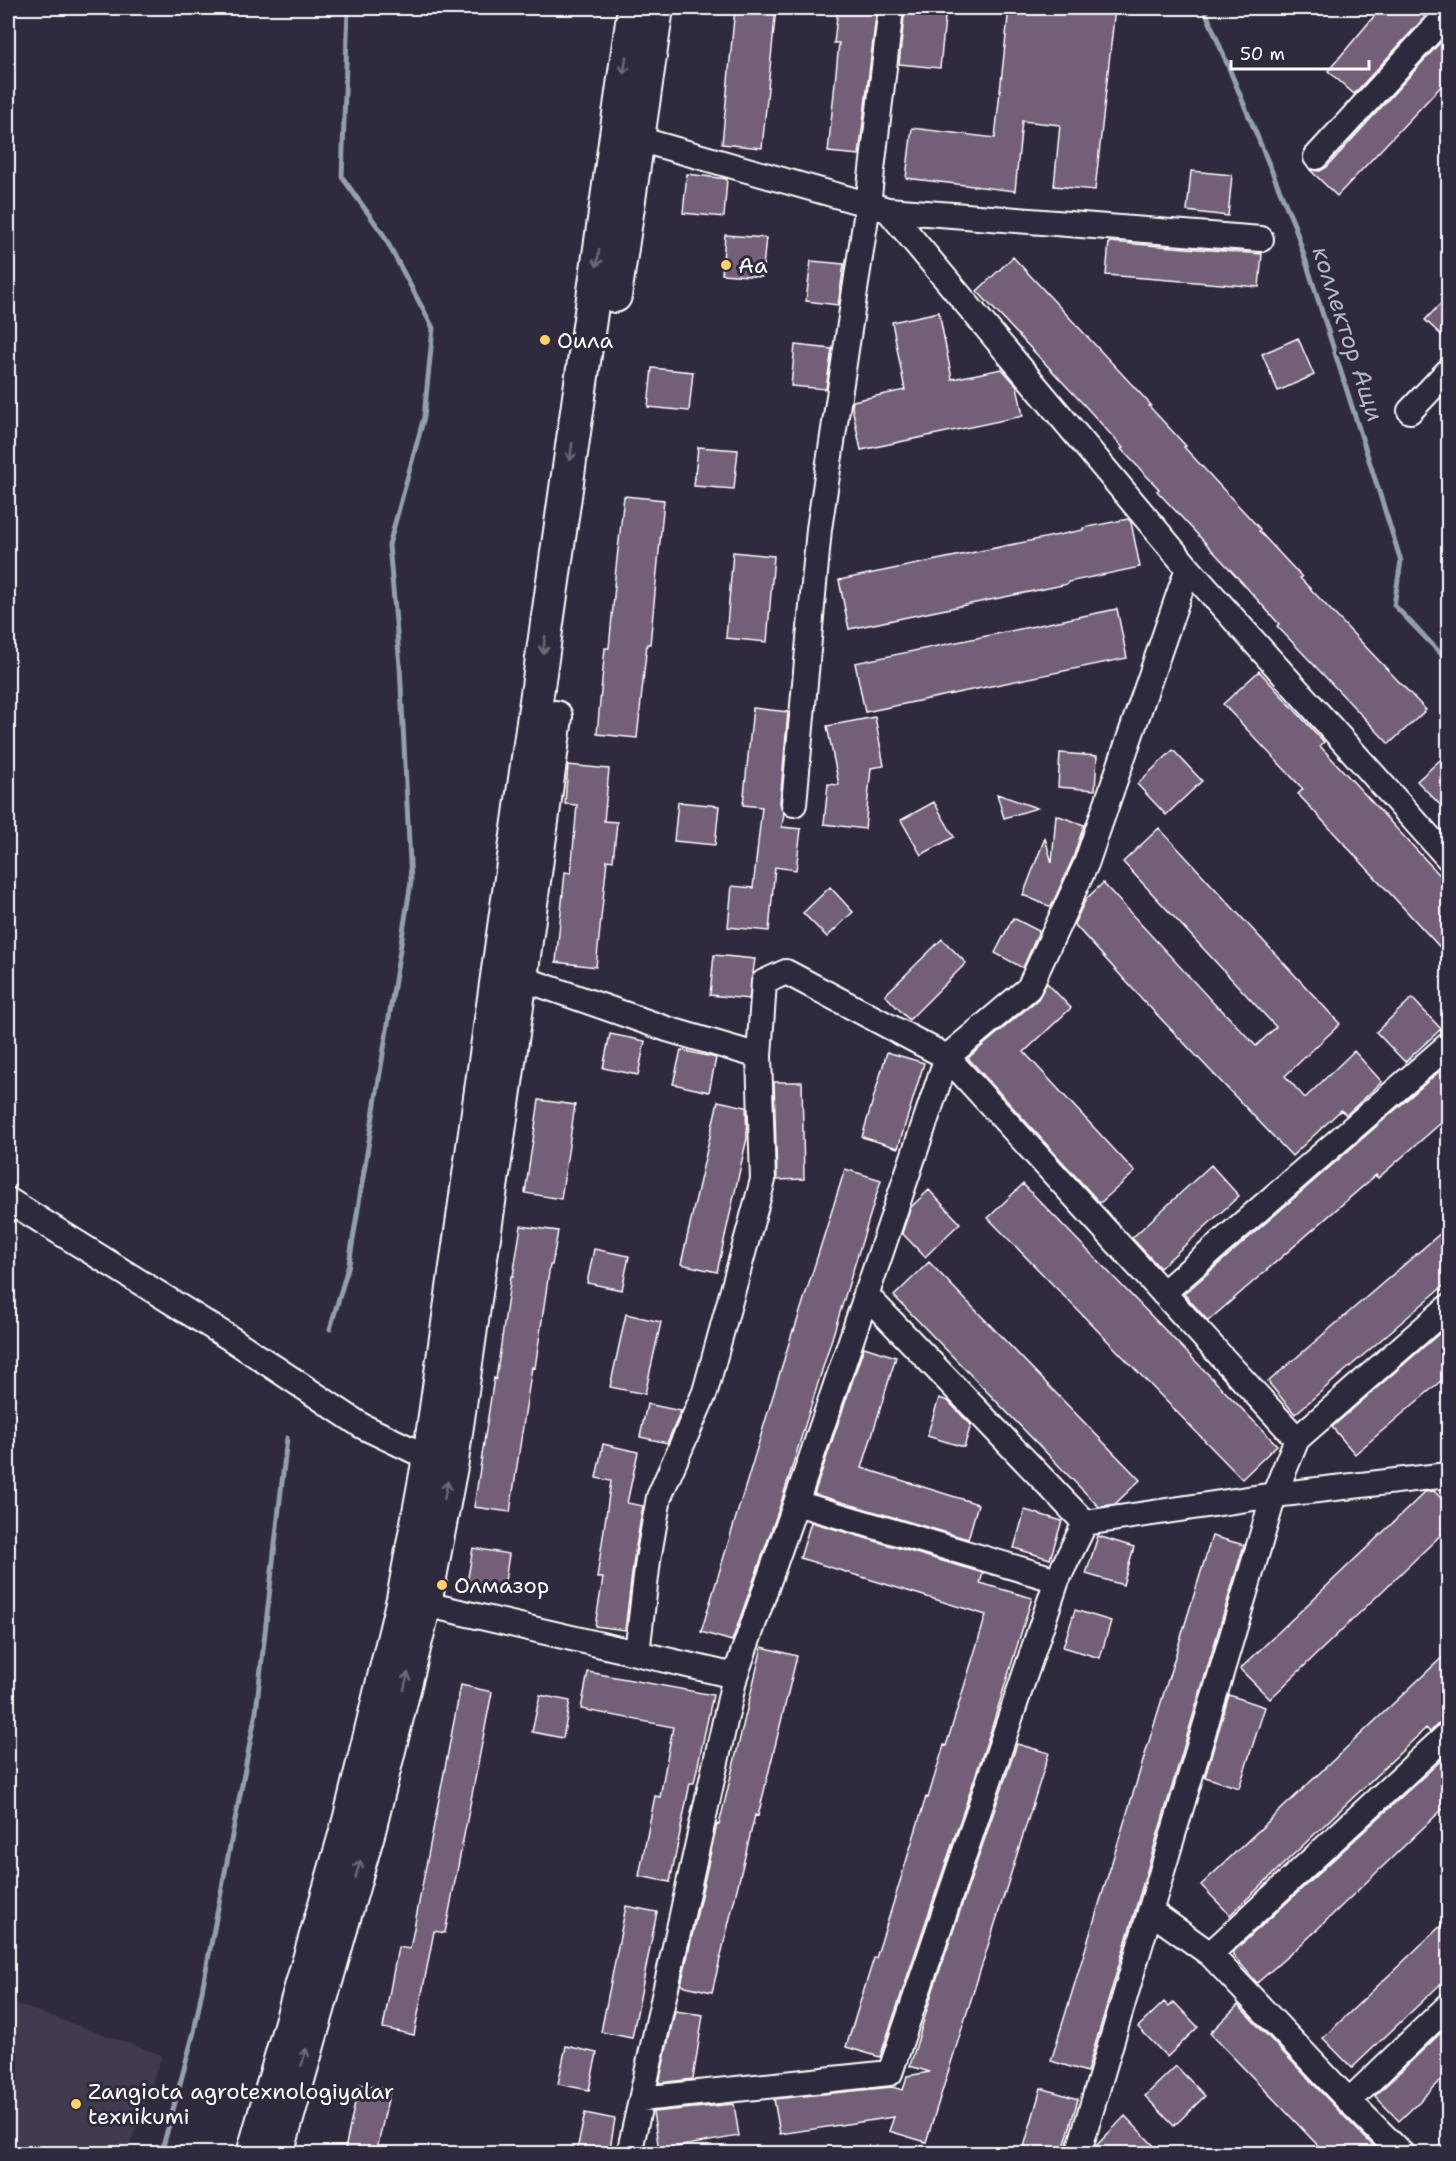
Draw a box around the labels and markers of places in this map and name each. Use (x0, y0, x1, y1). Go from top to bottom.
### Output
place label: Аа (738, 251, 768, 280)
marker: Аа (719, 258, 733, 272)
place label: Оила (557, 326, 613, 355)
marker: Оила (538, 333, 552, 347)
place label: Олмазор (454, 1571, 549, 1600)
marker: Олмазор (435, 1578, 449, 1592)
place label: Zangiota agrotexnologiyalar texnikumi (88, 2077, 394, 2131)
marker: Zangiota agrotexnologiyalar texnikumi (69, 2097, 83, 2111)

